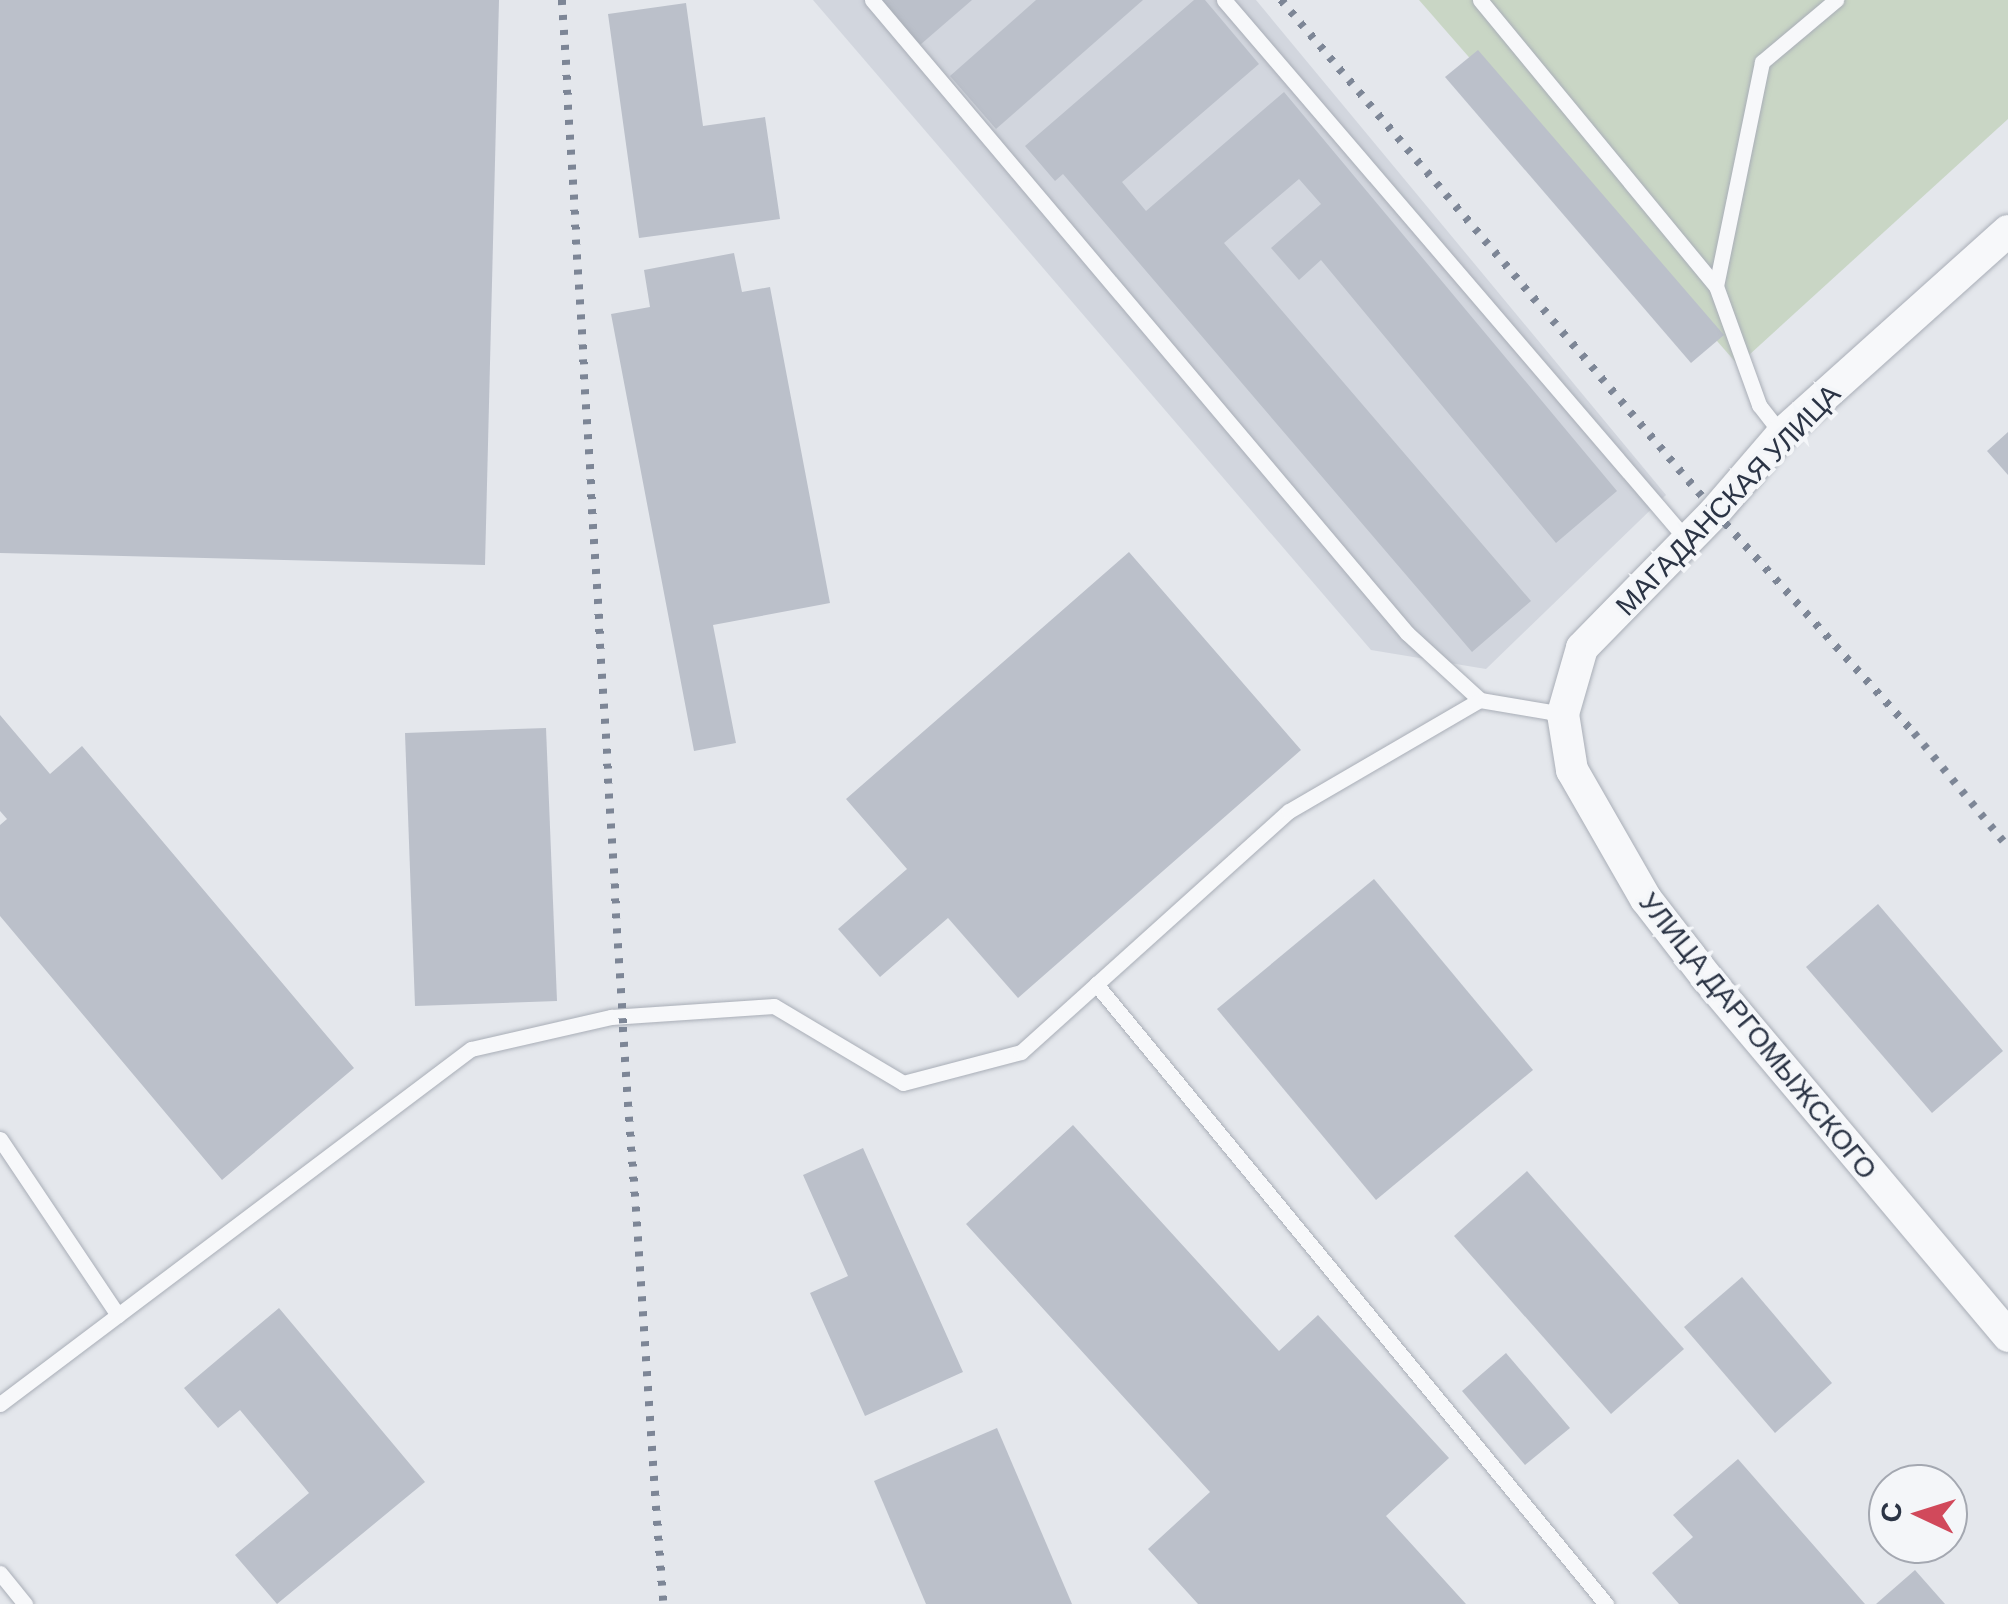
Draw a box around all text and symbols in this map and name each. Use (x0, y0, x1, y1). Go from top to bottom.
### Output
street label: МАГАДАНСКАЯ УЛИЦА (1608, 376, 1846, 622)
street label: УЛИЦА ДАРГОМЫЖСКОГО (1633, 885, 1885, 1185)
north arrow (1868, 1464, 1968, 1564)
text: С (1872, 1501, 1908, 1523)

